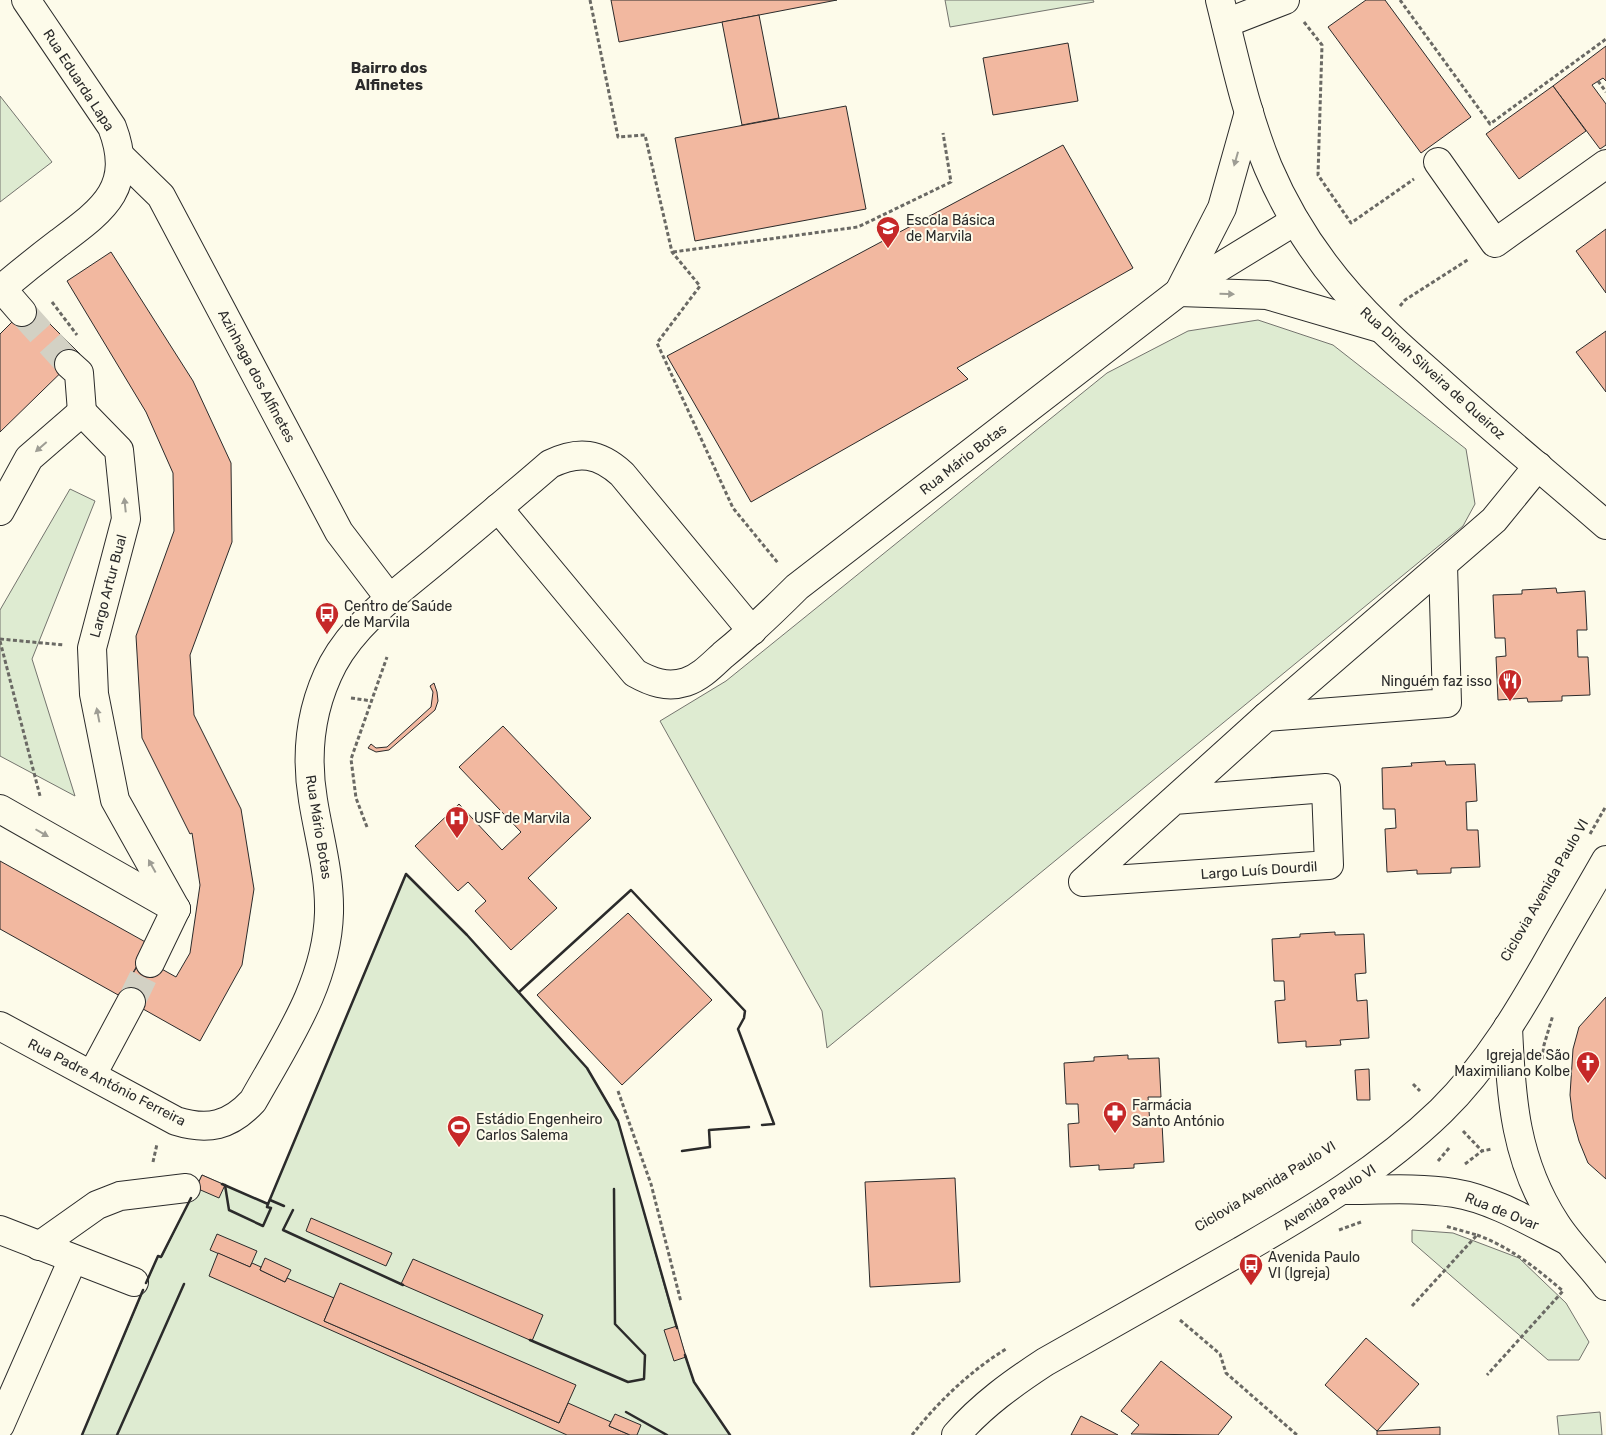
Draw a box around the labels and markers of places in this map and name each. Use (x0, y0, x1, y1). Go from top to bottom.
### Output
place label: Escola Básica de Marvila (906, 212, 995, 245)
school or university icon: Escola Básica de Marvila (875, 215, 901, 249)
place label: Centro de Saúde de Marvila (344, 598, 452, 631)
bus stop icon: Centro de Saúde de Marvila (314, 601, 340, 635)
restaurant icon: Ninguém faz isso (1497, 668, 1523, 702)
place label: Ninguém faz isso (1381, 673, 1492, 690)
hospital icon: USF de Marvila (444, 805, 470, 839)
place label: USF de Marvila (474, 810, 570, 827)
place label: Igreja de São Maximiliano Kolbe (1454, 1047, 1570, 1080)
church icon: Igreja de São Maximiliano Kolbe (1575, 1050, 1601, 1084)
place label: Farmácia Santo António (1132, 1097, 1225, 1130)
pharmacy icon: Farmácia Santo António (1102, 1100, 1128, 1134)
place label: Estádio Engenheiro Carlos Salema (476, 1111, 603, 1144)
sports icon: Estádio Engenheiro Carlos Salema (446, 1114, 472, 1148)
place label: Avenida Paulo VI (Igreja) (1268, 1249, 1360, 1282)
bus stop icon: Avenida Paulo VI (Igreja) (1238, 1252, 1264, 1286)

